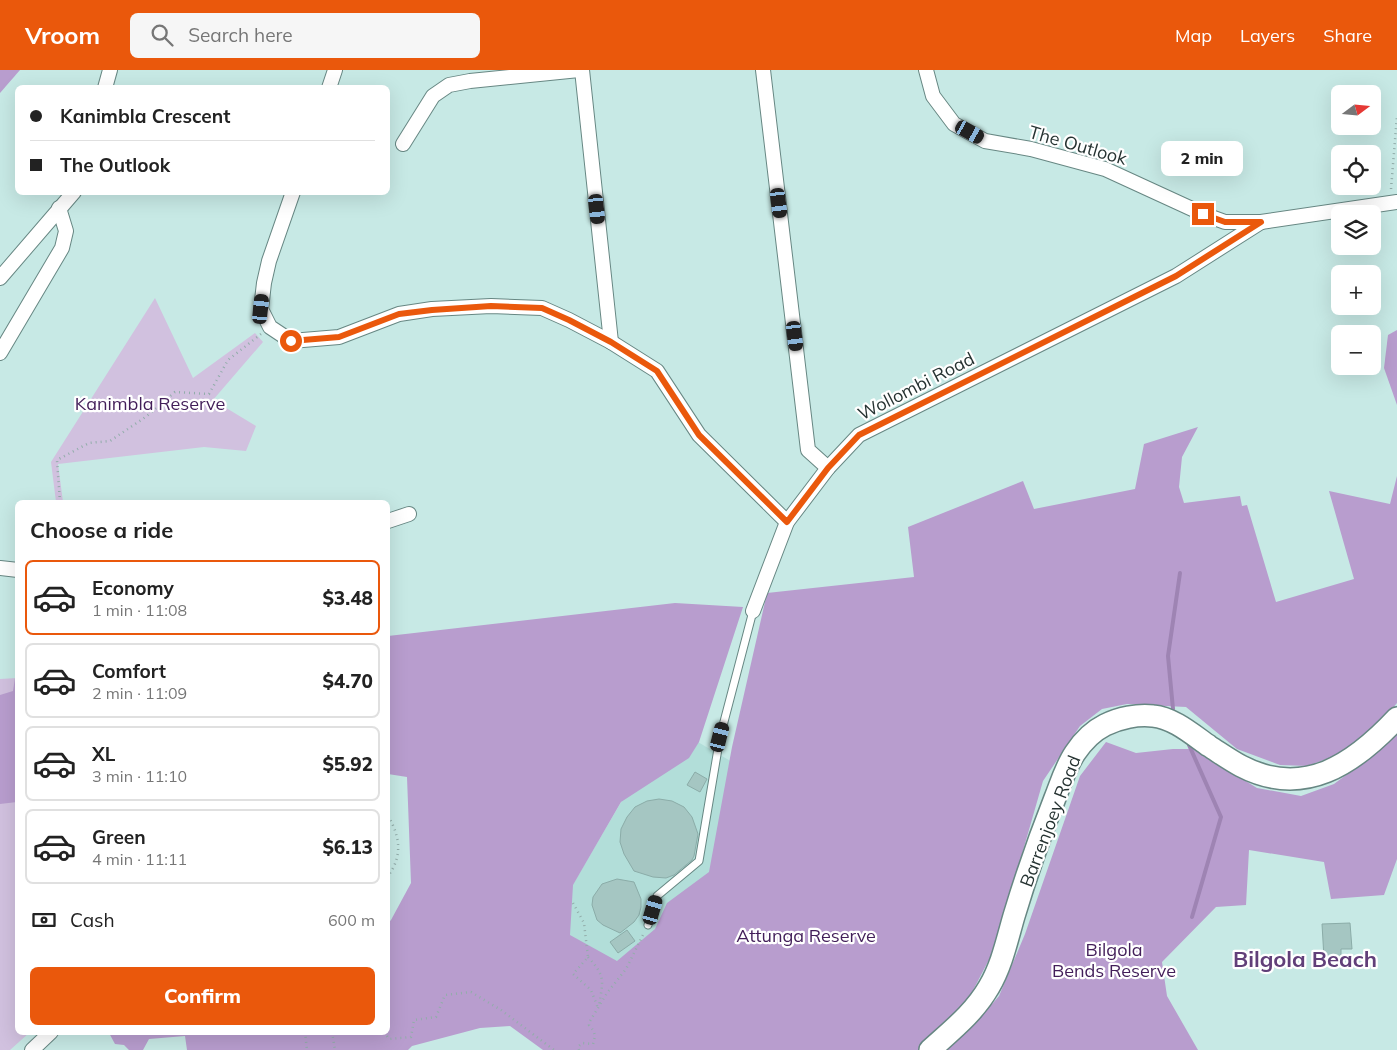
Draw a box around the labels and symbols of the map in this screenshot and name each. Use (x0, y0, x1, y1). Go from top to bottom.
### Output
north arrow (1331, 85, 1381, 135)
car (953, 118, 986, 146)
street label: The Outlook (1026, 120, 1130, 170)
callout: 2 min (1162, 142, 1244, 176)
car (769, 187, 788, 219)
car (587, 193, 606, 225)
route end (1192, 203, 1214, 225)
car (251, 293, 270, 325)
car (785, 320, 804, 352)
route start (280, 330, 302, 352)
street label: Wollombi Road (854, 347, 978, 425)
park label: Kanimbla Reserve (75, 392, 225, 415)
car (709, 721, 730, 753)
street label: Barrenjoey Road (1014, 752, 1086, 890)
car (641, 894, 664, 926)
park label: Attunga Reserve (736, 924, 876, 947)
park label: Bilgola Bends Reserve (1052, 938, 1176, 982)
district label: Bilgola Beach (1233, 945, 1377, 973)

